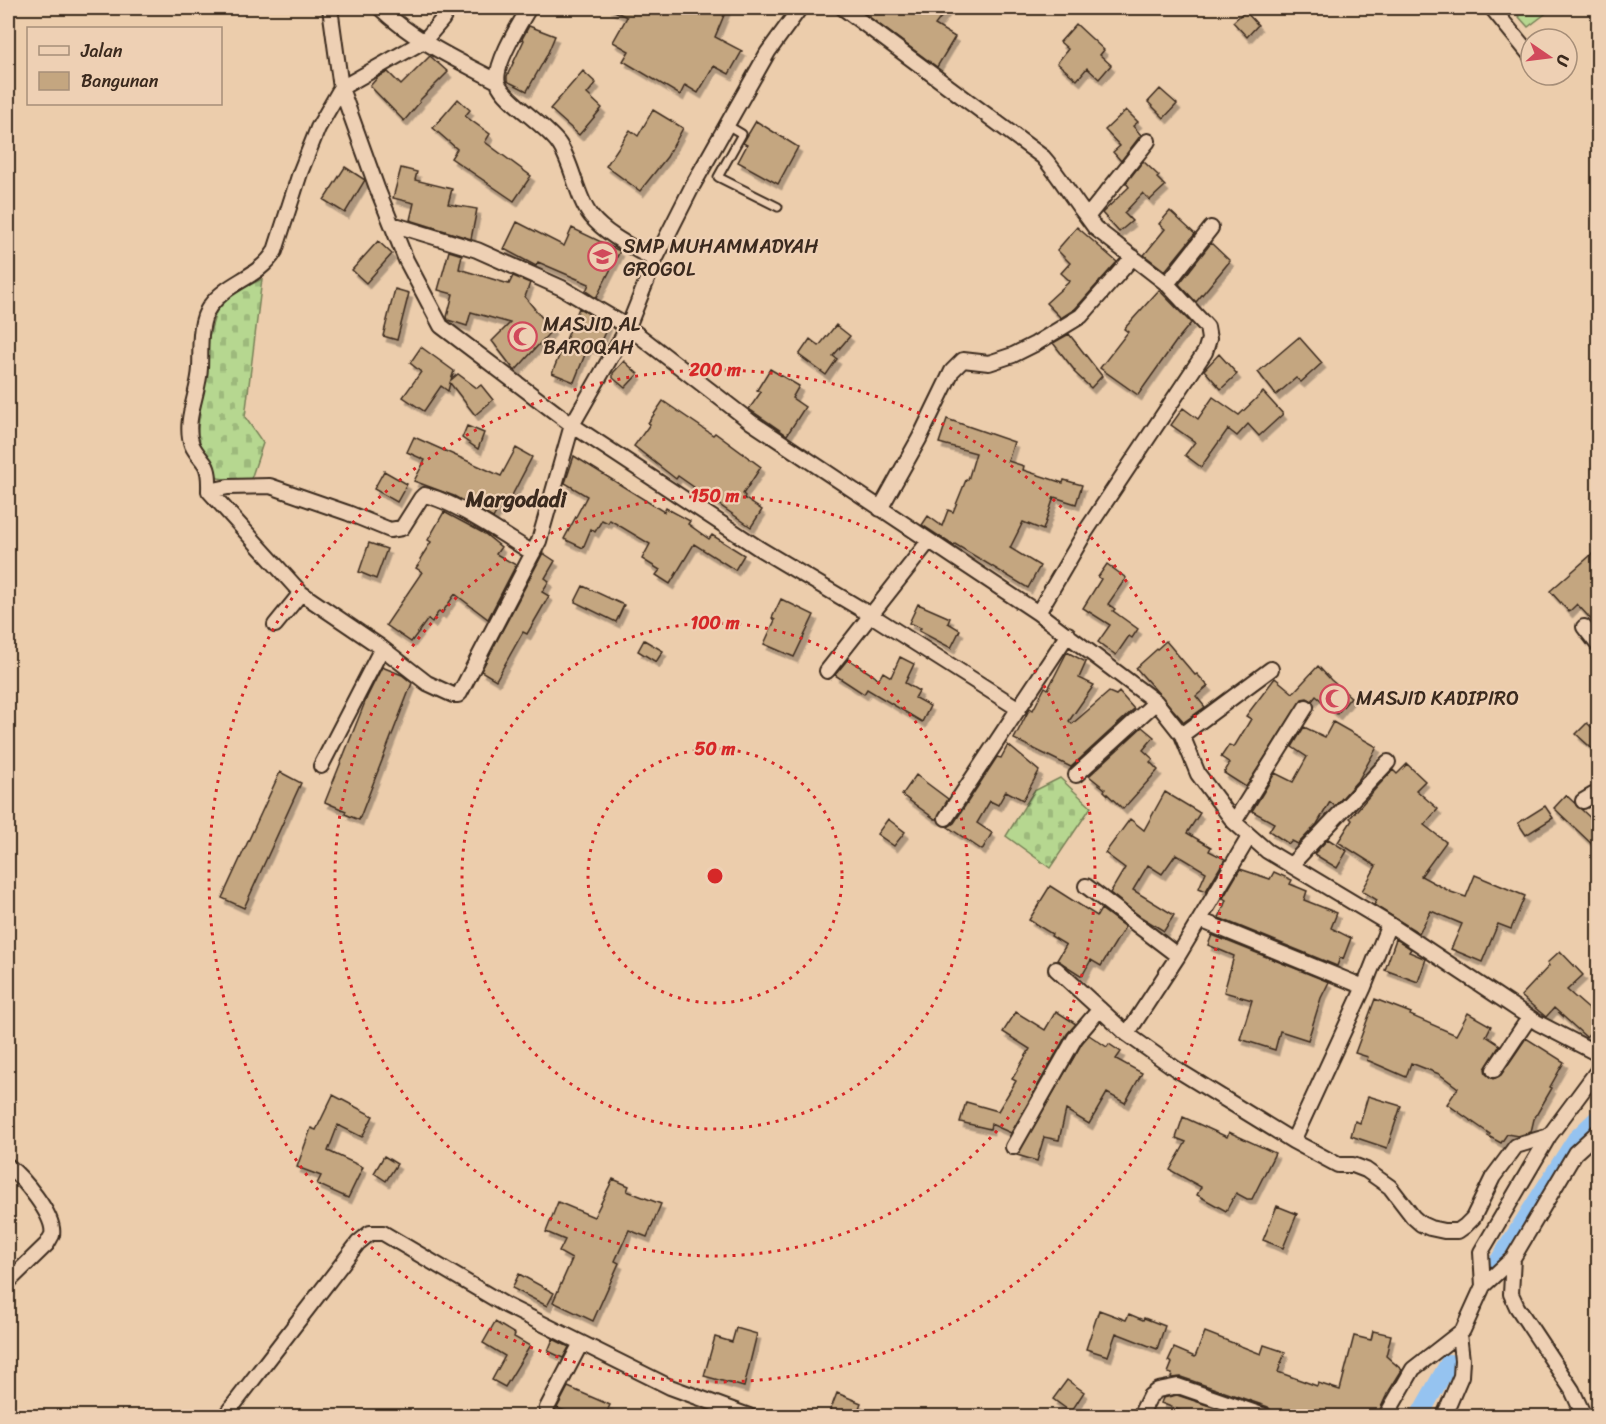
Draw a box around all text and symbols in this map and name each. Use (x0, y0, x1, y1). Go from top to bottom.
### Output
legend (27, 27, 222, 105)
north arrow (1519, 27, 1579, 87)
text: Jalan (80, 35, 123, 67)
text: U (1547, 52, 1578, 71)
text: Bangunan (81, 65, 159, 97)
place label: SMP MUHAMMADYAH GROGOL (623, 229, 818, 287)
school or university icon: SMP MUHAMMADYAH GROGOL (586, 241, 618, 273)
place label: MASJID AL BAROQAH (543, 307, 641, 365)
mosque icon: MASJID AL BAROQAH (506, 320, 538, 352)
text: 200 m (688, 354, 741, 386)
district label: Margodadi (465, 480, 568, 519)
text: 150 m (691, 480, 739, 512)
text: 100 m (691, 607, 740, 639)
place label: MASJID KADIPIRO (1356, 681, 1519, 716)
mosque icon: MASJID KADIPIRO (1319, 682, 1351, 714)
text: 50 m (695, 733, 736, 765)
centre of rings (705, 866, 725, 886)

